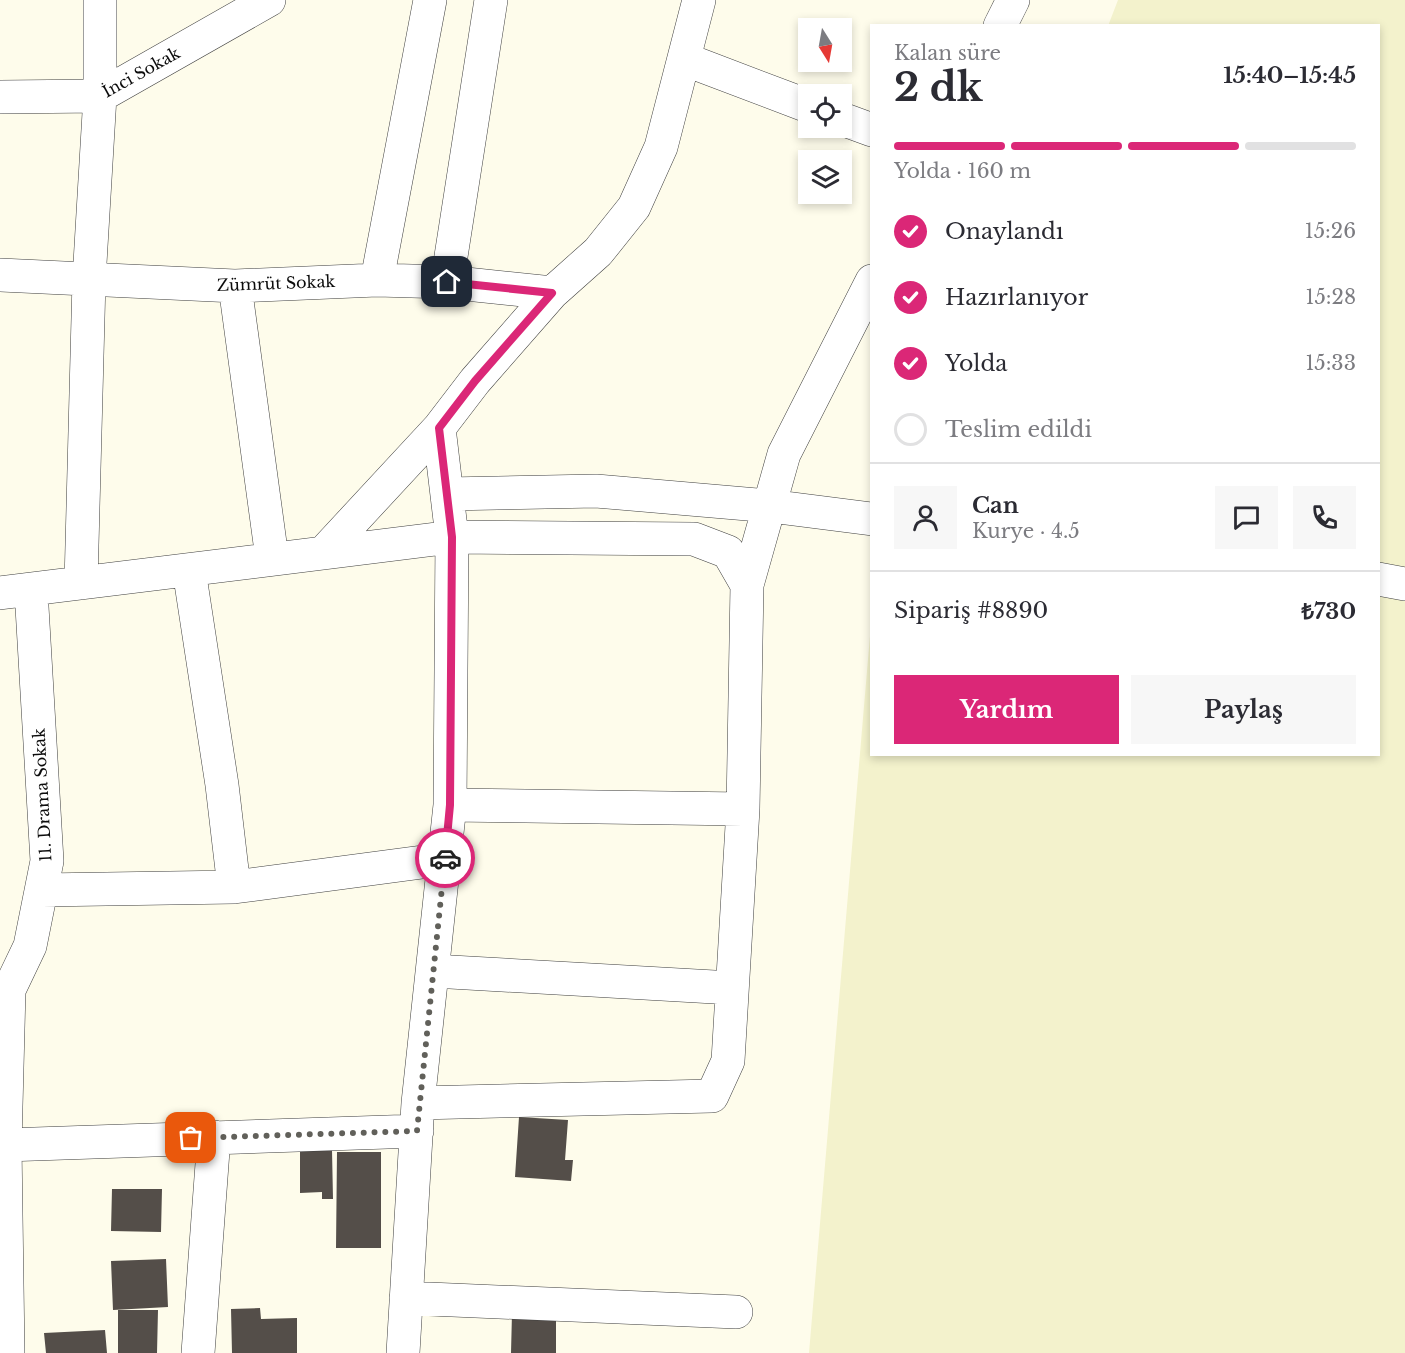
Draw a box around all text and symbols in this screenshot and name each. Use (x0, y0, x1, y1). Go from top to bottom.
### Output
north arrow (798, 18, 852, 72)
map controls (798, 18, 852, 204)
text: Kalan süre (894, 41, 1001, 65)
street label: İnci Sokak (99, 42, 183, 102)
text: 15:40–15:45 (1223, 62, 1356, 89)
text: 2 dk (894, 63, 983, 112)
button: locate (798, 84, 852, 138)
button: layers (798, 150, 852, 204)
text: Yolda · 160 m (894, 159, 1031, 183)
icon: check (894, 215, 927, 248)
text: Onaylandı (945, 218, 1063, 245)
text: 15:26 (1305, 219, 1356, 243)
pin (421, 256, 472, 307)
icon: home (430, 265, 463, 298)
street label: Zümrüt Sokak (216, 271, 336, 295)
icon: check (894, 281, 927, 314)
text: Hazırlanıyor (945, 284, 1088, 311)
text: 15:28 (1306, 285, 1356, 309)
icon: check (894, 347, 927, 380)
text: Yolda (945, 350, 1007, 377)
text: 15:33 (1305, 351, 1356, 375)
text: Teslim edildi (945, 416, 1092, 443)
button: person (894, 486, 957, 549)
button: chat (1215, 486, 1278, 549)
button: phone (1293, 486, 1356, 549)
text: Can (972, 492, 1019, 519)
text: Kurye · 4.5 (972, 519, 1080, 543)
text: Sipariş #8890 (894, 597, 1048, 624)
text: ₺730 (1301, 598, 1356, 625)
button: Yardım (894, 675, 1119, 744)
button: Paylaş (1131, 675, 1356, 744)
street label: 11. Drama Sokak (29, 728, 55, 862)
courier (415, 828, 475, 888)
icon: car (429, 842, 462, 875)
pin (165, 1112, 216, 1163)
icon: bag (174, 1121, 207, 1154)

